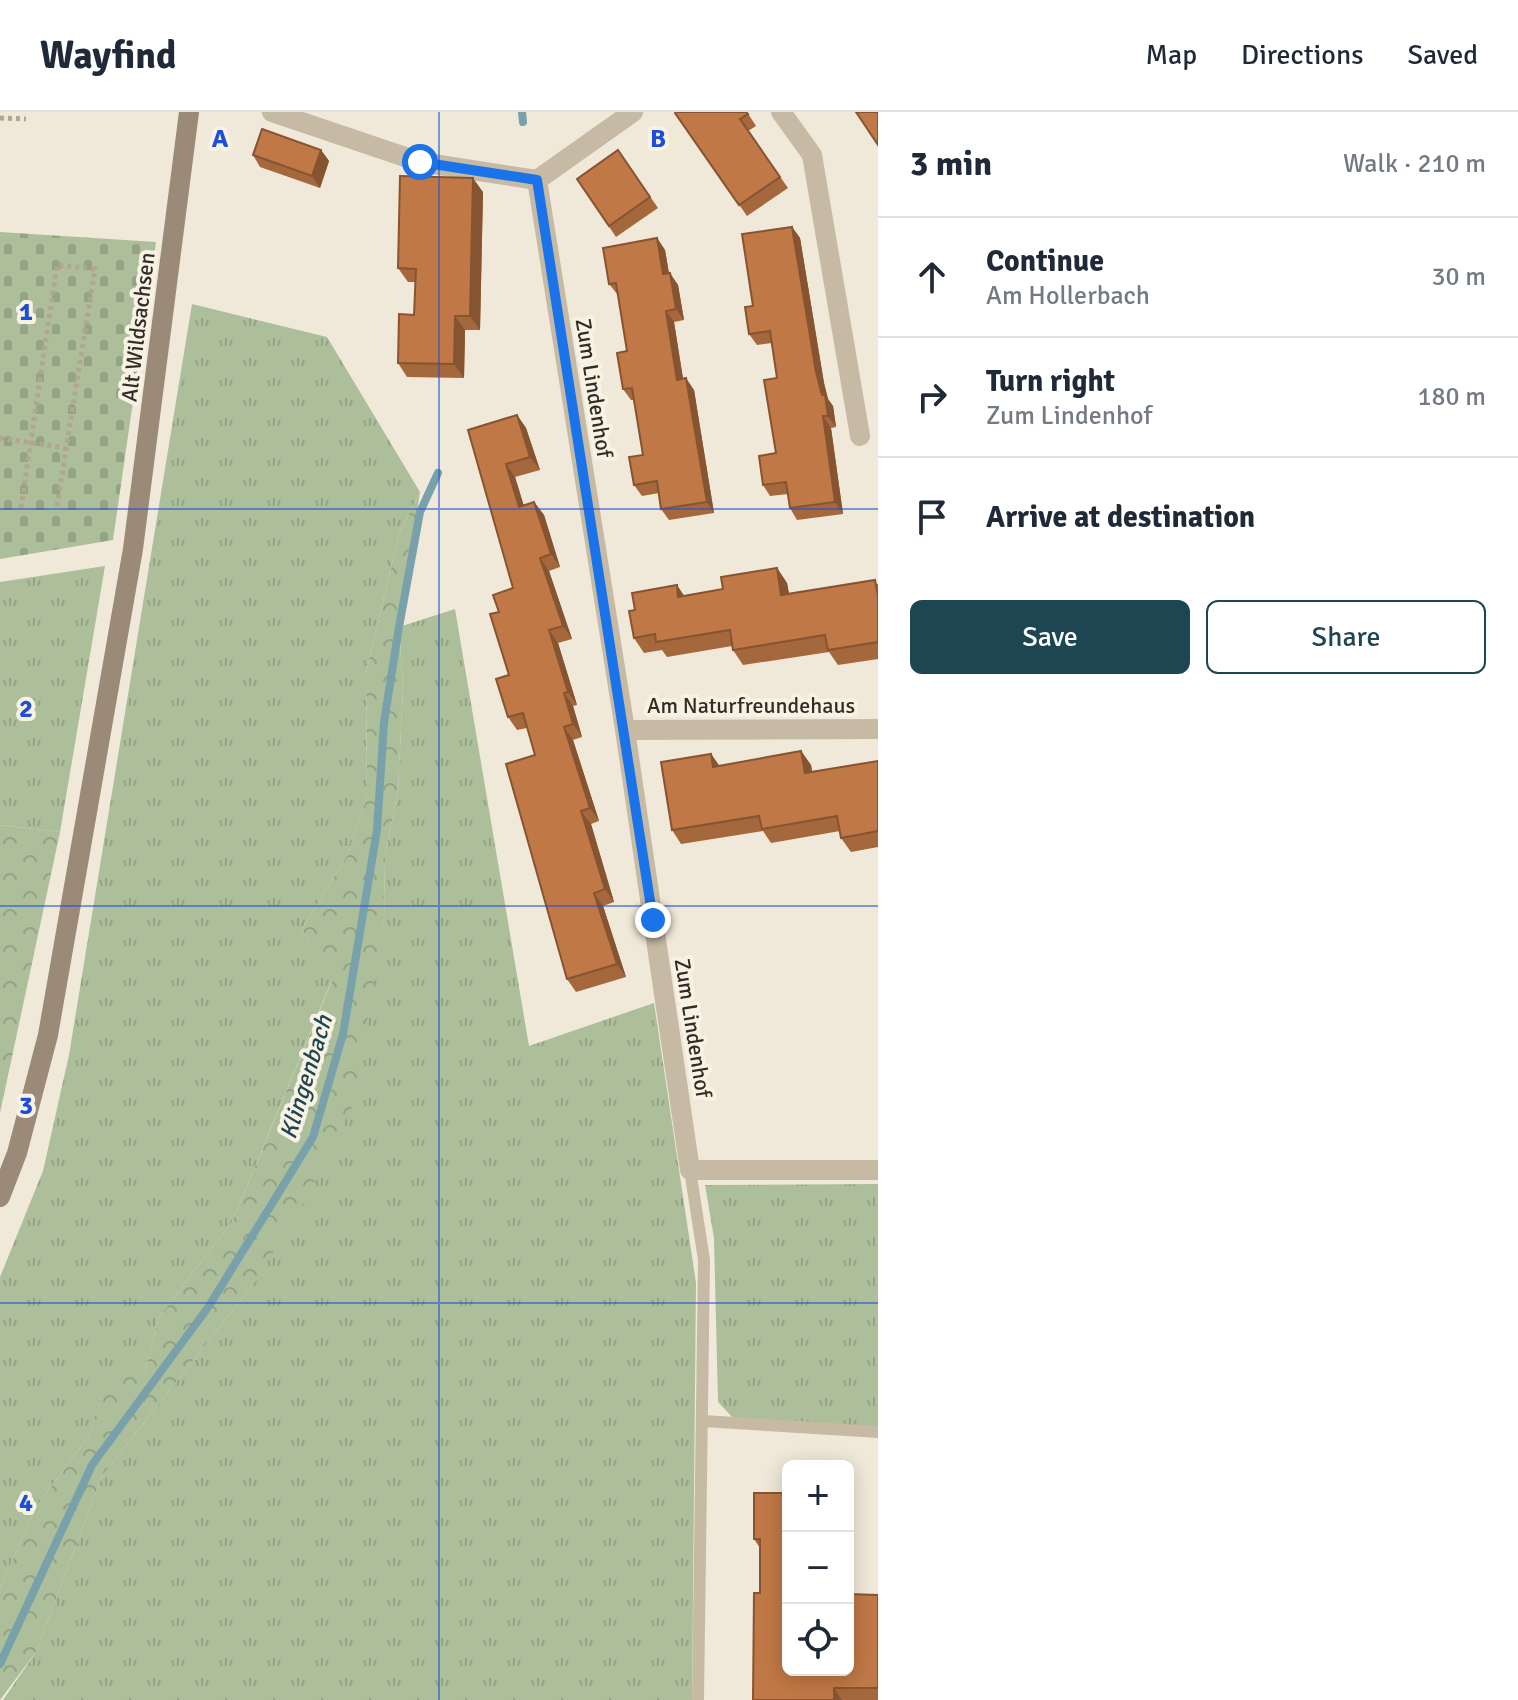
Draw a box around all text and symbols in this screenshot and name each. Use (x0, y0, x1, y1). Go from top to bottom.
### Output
text: Wayfind (40, 32, 177, 79)
text: Map (1145, 38, 1197, 72)
text: Directions (1241, 38, 1363, 72)
text: Saved (1407, 38, 1478, 72)
text: A (212, 123, 229, 155)
text: B (650, 123, 666, 155)
text: 3 min (910, 143, 992, 185)
route start (402, 144, 438, 180)
text: Walk · 210 m (1343, 148, 1486, 180)
text: Continue (986, 243, 1104, 280)
street label: Alt Wildsachsen (115, 251, 161, 403)
icon: ahead (910, 255, 954, 299)
text: 30 m (1431, 261, 1486, 293)
text: Am Hollerbach (986, 280, 1150, 312)
text: 1 (19, 296, 33, 328)
street label: Zum Lindenhof (570, 316, 619, 461)
text: Turn right (986, 363, 1115, 400)
icon: right (910, 375, 954, 419)
text: 180 m (1417, 381, 1486, 413)
text: Zum Lindenhof (986, 400, 1152, 432)
icon: arrive (910, 495, 954, 539)
text: Arrive at destination (986, 499, 1255, 536)
button: Save (910, 600, 1190, 674)
button: Share (1206, 600, 1486, 674)
street label: Am Naturfreundehaus (647, 692, 855, 719)
text: 2 (19, 693, 33, 725)
route end (635, 902, 671, 938)
street label: Zum Lindenhof (669, 956, 718, 1101)
water label: Klingenbach (273, 1011, 339, 1142)
text: 3 (19, 1090, 33, 1122)
map controls (782, 1460, 854, 1676)
button: + (782, 1460, 854, 1532)
text: 4 (19, 1487, 33, 1519)
button: − (782, 1532, 854, 1604)
button: locate (782, 1604, 854, 1676)

